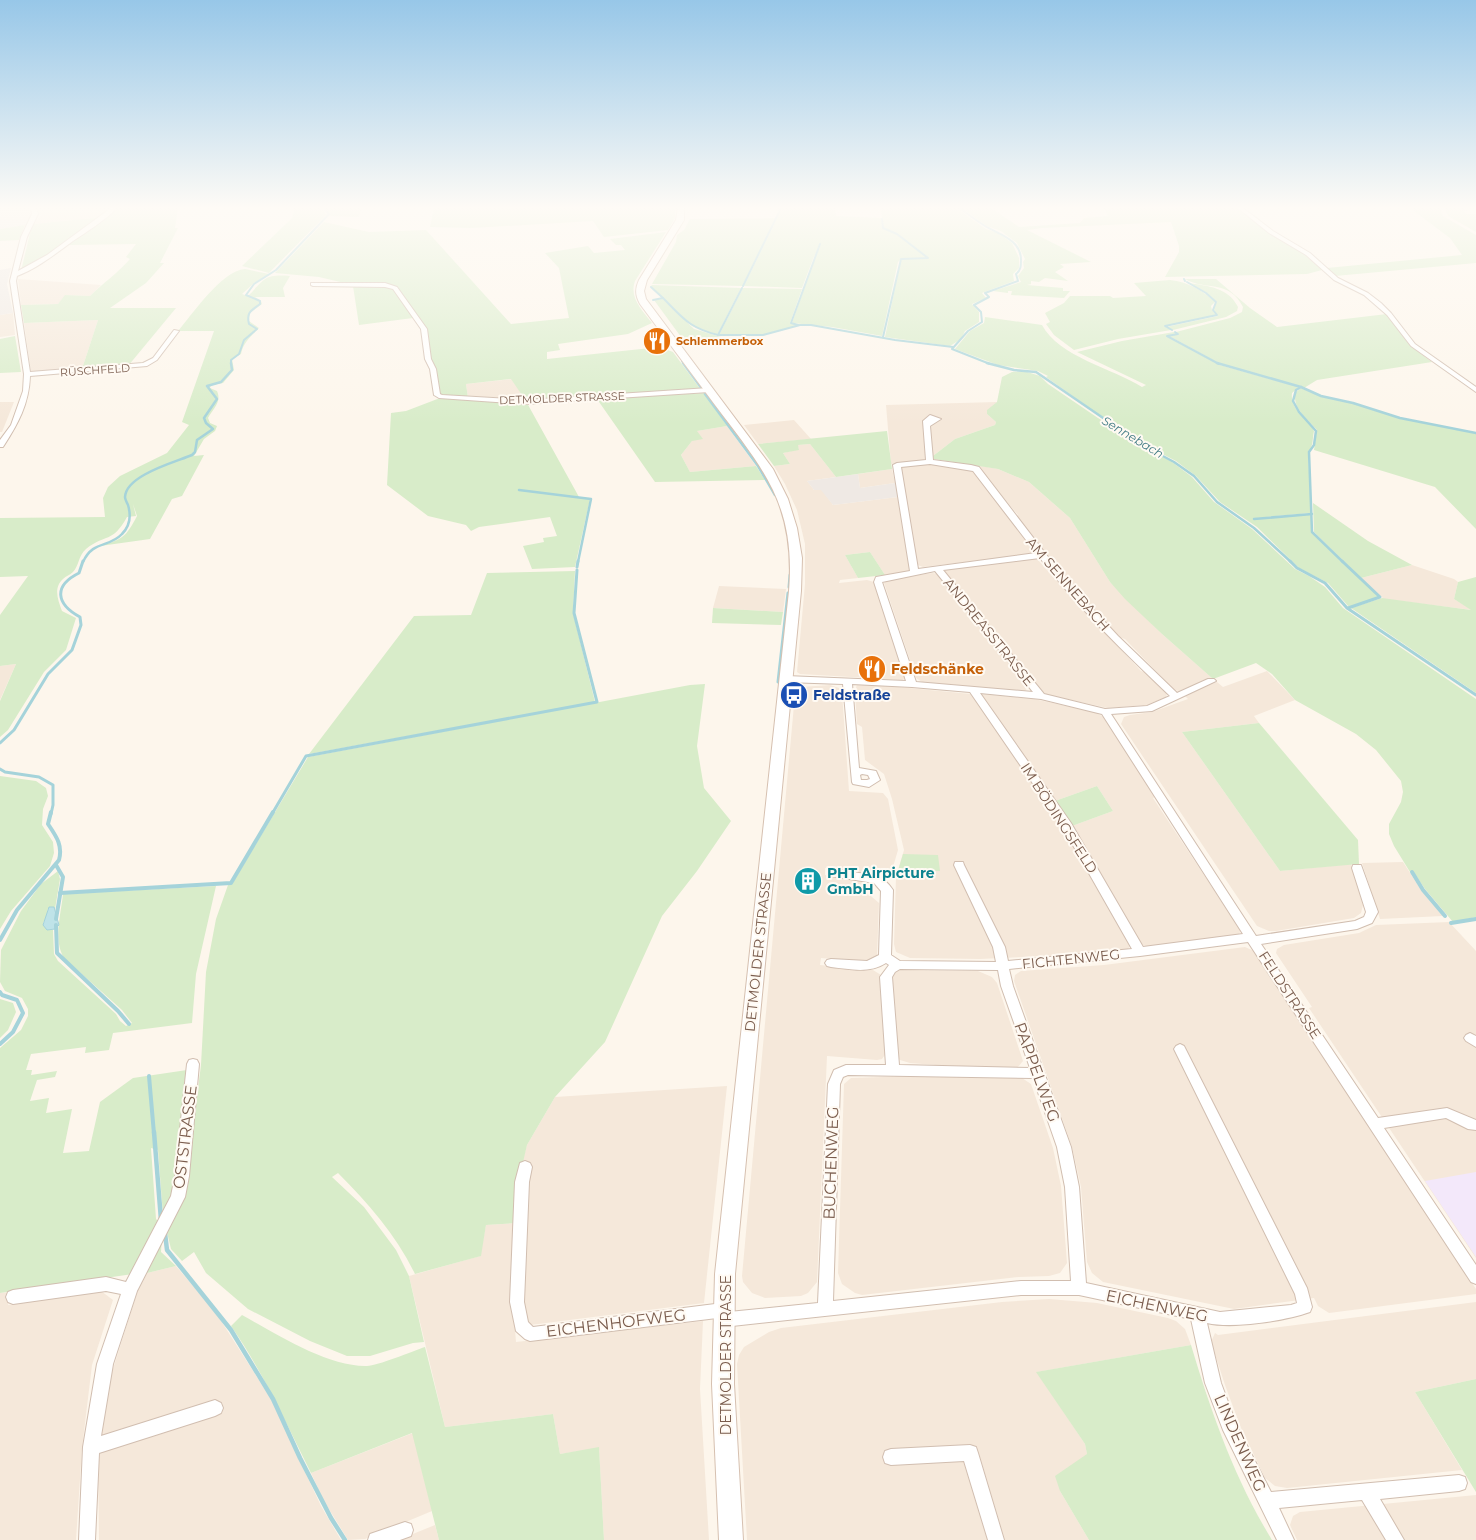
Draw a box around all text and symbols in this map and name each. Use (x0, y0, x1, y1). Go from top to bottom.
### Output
restaurant icon: Schlemmerbox (642, 326, 672, 356)
place label: Schlemmerbox (676, 334, 764, 348)
street label: RÜSCHFELD (60, 361, 130, 379)
street label: DETMOLDER STRASSE (499, 389, 625, 407)
water label: Sennebach (1099, 413, 1167, 461)
street label: AM SENNEBACH (1022, 533, 1114, 635)
street label: ANDREASSTRASSE (940, 574, 1038, 690)
restaurant icon: Feldschänke (857, 654, 887, 684)
place label: Feldschänke (891, 660, 984, 678)
bus stop icon: Feldstraße (779, 680, 809, 710)
place label: Feldstraße (813, 686, 891, 704)
street label: IM BÖDINGSFELD (1017, 759, 1101, 877)
place label: PHT Airpicture GmbH (827, 864, 935, 898)
building icon: PHT Airpicture GmbH (793, 866, 823, 896)
street label: DETMOLDER STRASSE (741, 871, 775, 1033)
street label: FICHTENWEG (1021, 945, 1121, 973)
street label: FELDSTRASSE (1255, 948, 1325, 1042)
street label: PAPPELWEG (1010, 1020, 1064, 1124)
street label: OSTSTRASSE (169, 1084, 201, 1190)
street label: BUCHENWEG (820, 1106, 842, 1220)
street label: DETMOLDER STRASSE (717, 1275, 735, 1435)
street label: EICHENWEG (1104, 1286, 1210, 1326)
street label: EICHENHOFWEG (545, 1305, 687, 1341)
street label: LINDENWEG (1210, 1391, 1270, 1495)

